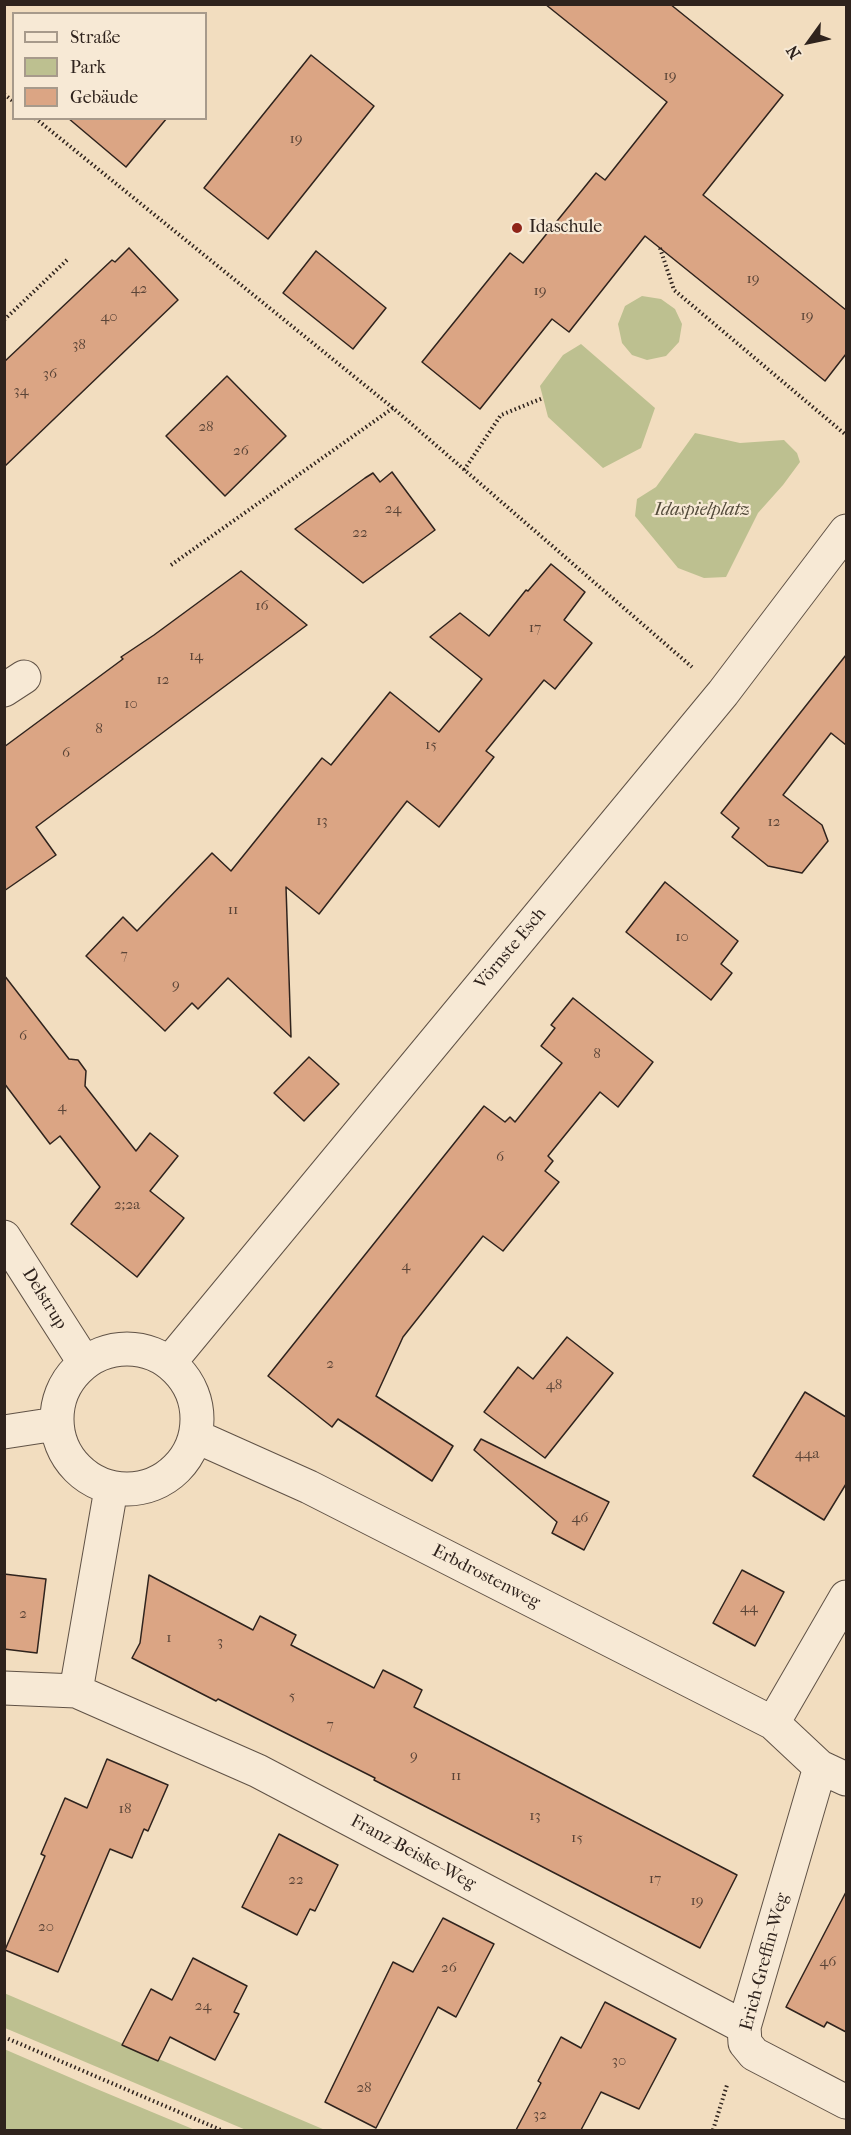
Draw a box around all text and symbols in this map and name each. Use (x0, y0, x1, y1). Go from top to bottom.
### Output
legend (12, 12, 207, 120)
north arrow (779, 12, 839, 72)
text: Straße (70, 27, 120, 48)
text: N (782, 42, 805, 62)
text: Park (70, 57, 106, 78)
house number: 19 (663, 67, 677, 85)
text: Gebäude (70, 87, 138, 108)
house number: 19 (289, 130, 303, 148)
place label: Idaschule (529, 217, 602, 239)
marker: Idaschule (510, 221, 524, 235)
house number: 19 (746, 270, 760, 288)
house number: 42 (131, 280, 147, 298)
house number: 19 (533, 282, 547, 300)
house number: 19 (800, 307, 814, 325)
house number: 40 (100, 308, 118, 326)
house number: 38 (72, 336, 86, 354)
house number: 36 (43, 365, 57, 383)
house number: 34 (13, 382, 29, 400)
house number: 28 (198, 418, 214, 436)
house number: 26 (233, 442, 249, 460)
house number: 24 (385, 500, 401, 518)
park label: Idaspielplatz (654, 500, 750, 522)
house number: 22 (352, 524, 368, 542)
house number: 16 (255, 597, 269, 615)
house number: 17 (529, 619, 541, 637)
house number: 14 (189, 647, 203, 665)
house number: 12 (156, 671, 170, 689)
house number: 10 (124, 695, 138, 713)
house number: 8 (95, 720, 103, 738)
house number: 15 (425, 736, 437, 754)
house number: 6 (62, 744, 70, 762)
house number: 13 (316, 812, 328, 830)
house number: 12 (767, 813, 781, 831)
house number: 11 (228, 901, 238, 919)
street label: Vörnste Esch (471, 904, 551, 994)
house number: 10 (675, 928, 689, 946)
house number: 7 (120, 946, 128, 964)
house number: 9 (172, 976, 180, 994)
house number: 6 (19, 1027, 27, 1045)
house number: 8 (593, 1045, 601, 1063)
house number: 4 (58, 1098, 66, 1116)
house number: 6 (496, 1148, 504, 1166)
house number: 2;2a (114, 1196, 140, 1214)
house number: 4 (402, 1257, 410, 1275)
street label: Delstrup (17, 1264, 71, 1334)
house number: 2 (326, 1355, 334, 1373)
house number: 48 (546, 1376, 562, 1394)
house number: 44a (795, 1445, 819, 1463)
house number: 46 (572, 1509, 588, 1527)
street label: Erbdrostenweg (428, 1541, 544, 1613)
house number: 44 (740, 1599, 758, 1617)
house number: 2 (19, 1605, 27, 1623)
house number: 1 (166, 1629, 172, 1647)
house number: 3 (217, 1633, 223, 1651)
house number: 5 (289, 1687, 295, 1705)
house number: 7 (326, 1716, 334, 1734)
house number: 9 (410, 1747, 418, 1765)
house number: 11 (451, 1767, 461, 1785)
house number: 18 (119, 1800, 131, 1818)
house number: 13 (529, 1807, 541, 1825)
street label: Franz-Beiske-Weg (347, 1811, 479, 1895)
house number: 15 (571, 1829, 583, 1847)
house number: 17 (649, 1870, 661, 1888)
house number: 22 (288, 1871, 304, 1889)
street label: Erich-Greffin-Weg (736, 1891, 794, 2033)
house number: 19 (690, 1892, 704, 1910)
house number: 20 (38, 1918, 54, 1936)
house number: 46 (820, 1953, 836, 1971)
house number: 26 (441, 1959, 457, 1977)
house number: 24 (195, 1997, 211, 2015)
house number: 30 (612, 2052, 626, 2070)
house number: 28 (356, 2079, 372, 2097)
house number: 32 (533, 2106, 547, 2124)

